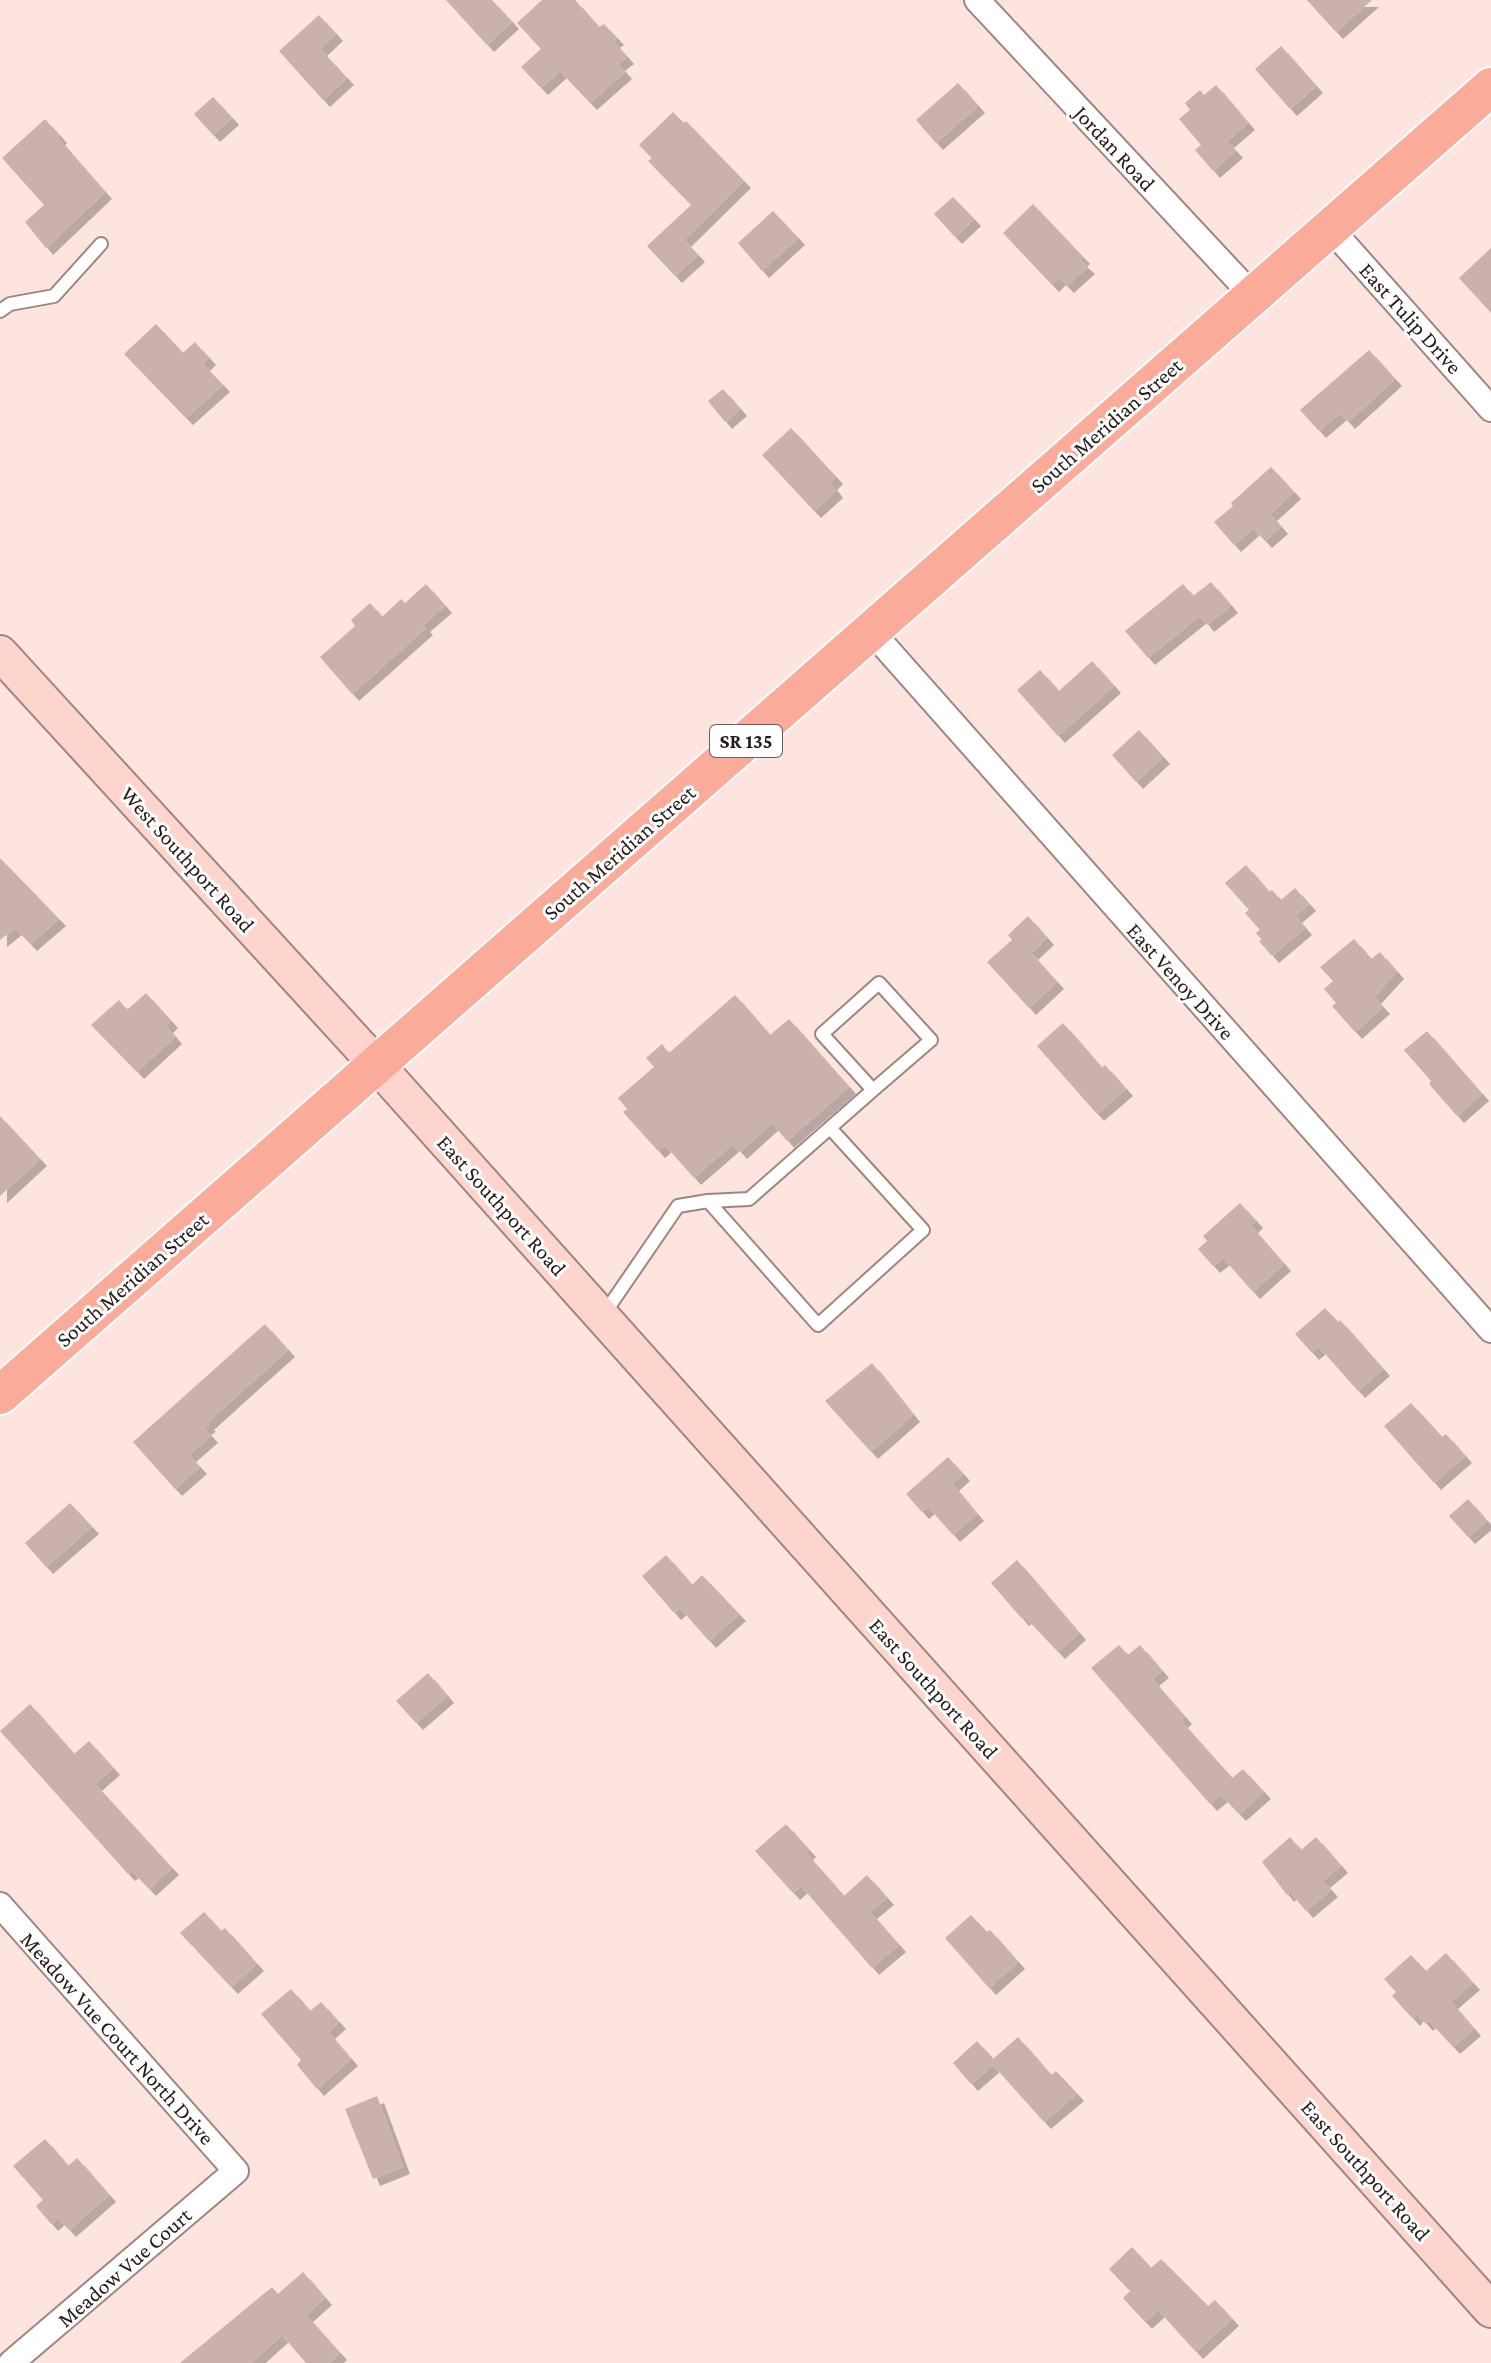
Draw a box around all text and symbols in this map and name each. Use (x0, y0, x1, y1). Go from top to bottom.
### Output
street label: Jordan Road (1068, 99, 1161, 196)
street label: East Tulip Drive (1354, 258, 1467, 379)
street label: South Meridian Street (1025, 352, 1188, 498)
road number: SR 135 (710, 725, 782, 757)
street label: South Meridian Street (538, 779, 701, 925)
street label: West Southport Road (116, 781, 260, 938)
street label: East Venoy Drive (1122, 918, 1240, 1045)
street label: East Southport Road (432, 1130, 572, 1281)
street label: South Meridian Street (51, 1206, 214, 1352)
street label: East Southport Road (864, 1613, 1004, 1764)
street label: Meadow Vue Court North Drive (16, 1927, 220, 2150)
street label: East Southport Road (1296, 2095, 1436, 2246)
street label: Meadow Vue Court (52, 2202, 197, 2332)

